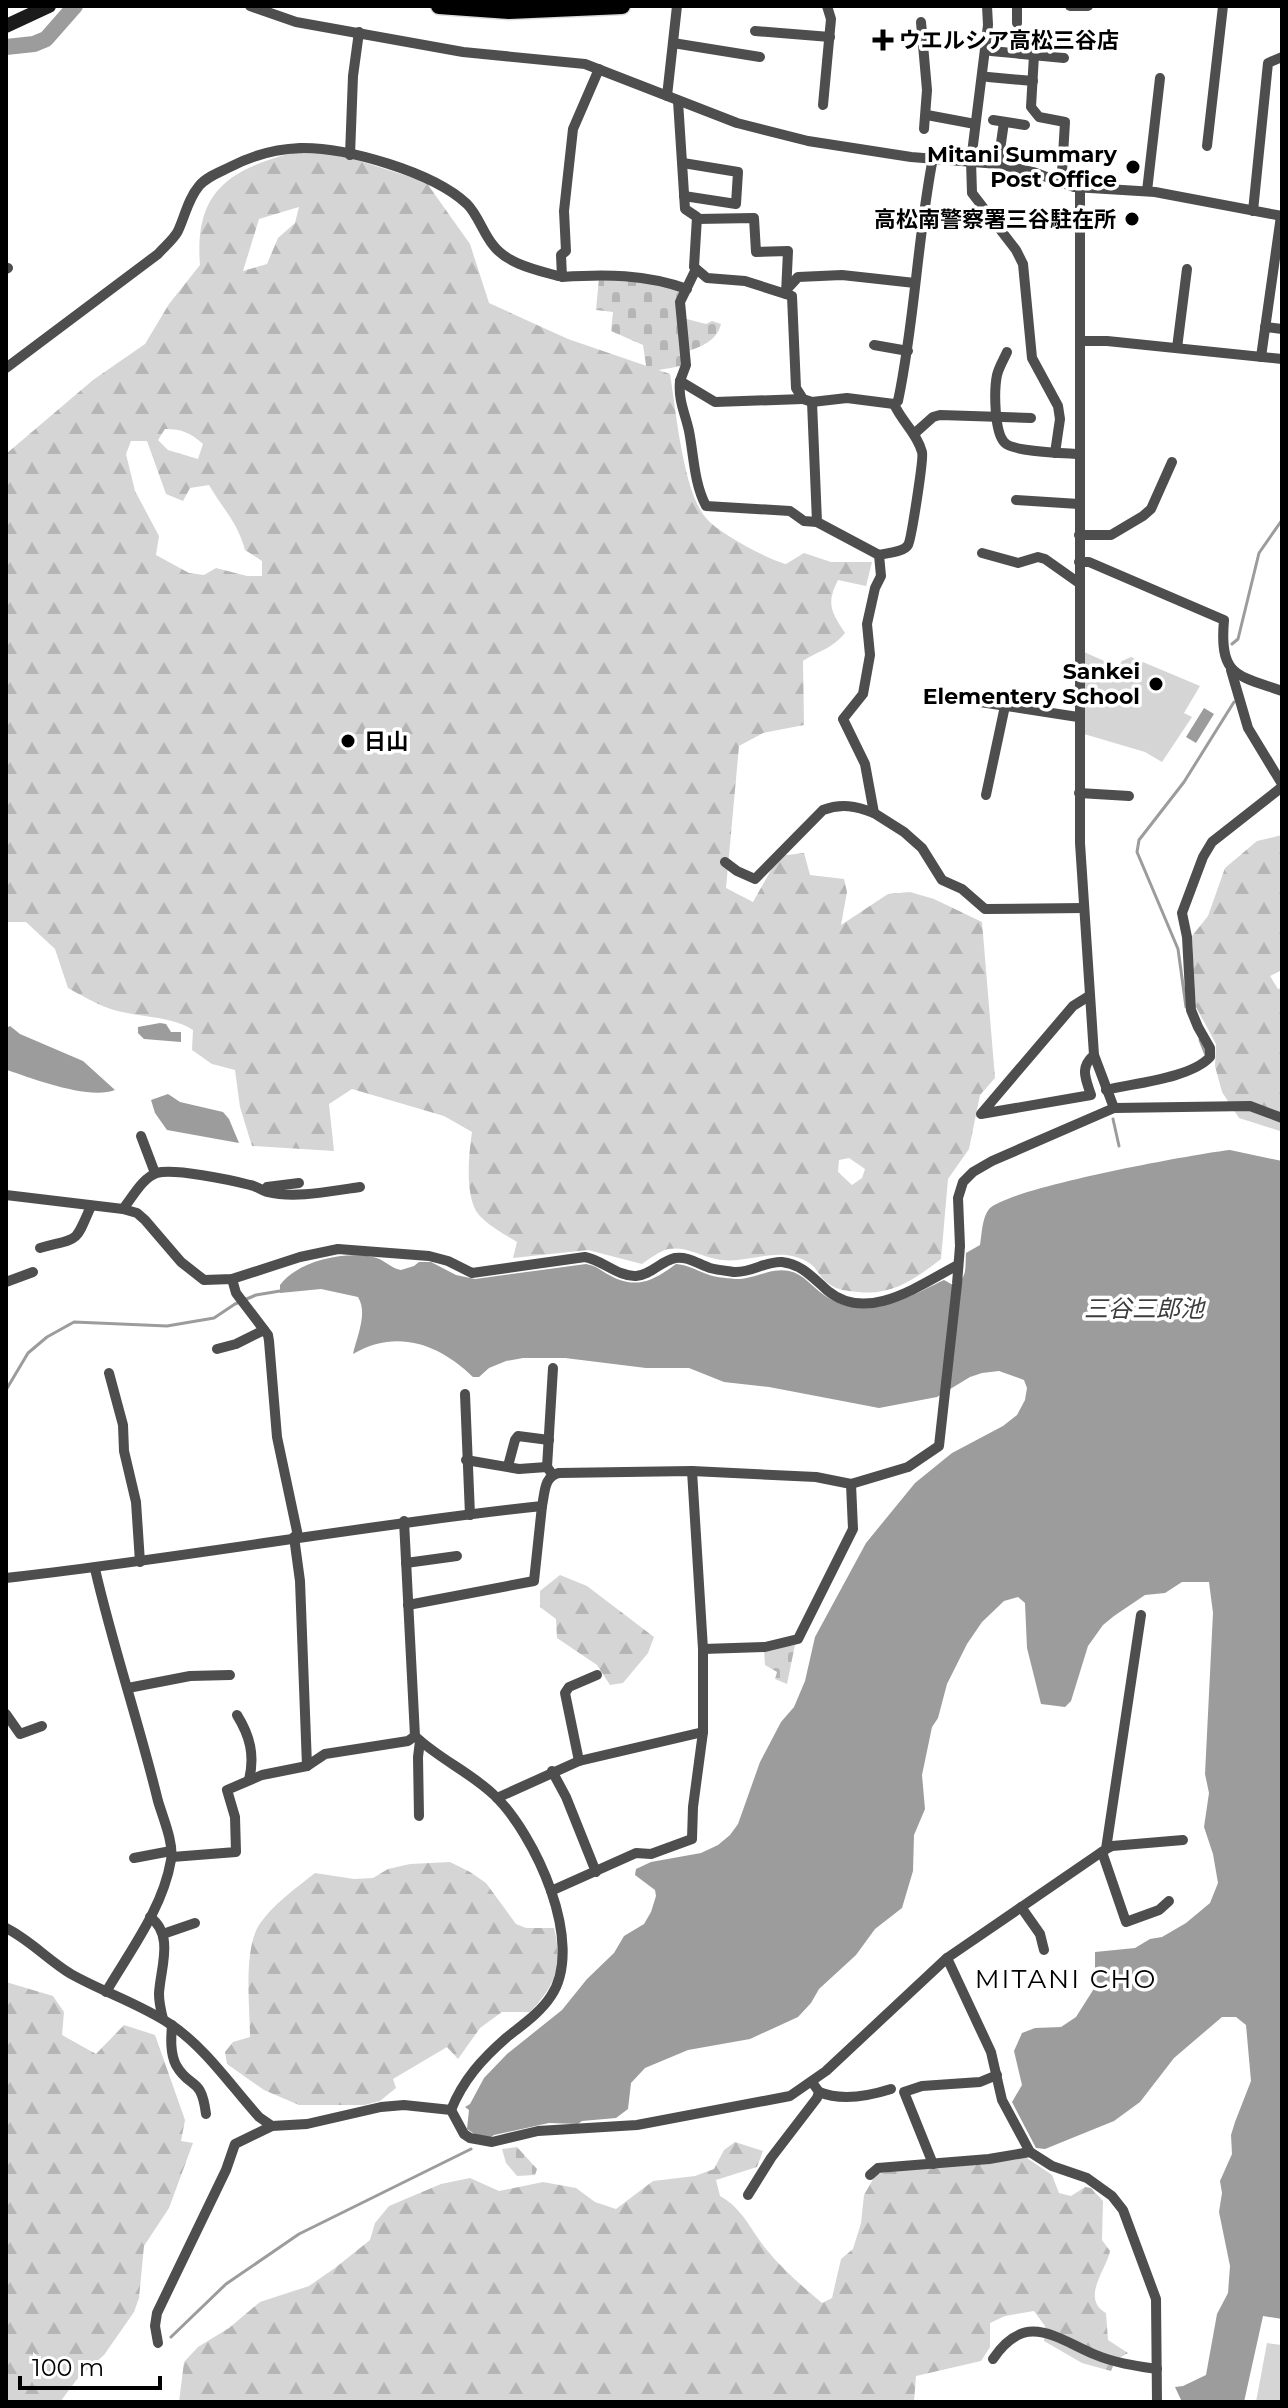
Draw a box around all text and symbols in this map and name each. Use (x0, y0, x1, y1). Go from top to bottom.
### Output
place label: ウエルシア高松三谷店 (899, 27, 1119, 54)
marker: ウエルシア高松三谷店 (874, 31, 892, 49)
place label: Mitani Summary Post Office (927, 141, 1118, 193)
marker: Mitani Summary Post Office (1124, 158, 1142, 176)
place label: 高松南警察署三谷駐在所 (874, 206, 1116, 233)
marker: 高松南警察署三谷駐在所 (1123, 210, 1141, 228)
place label: Sankei Elementery School (923, 658, 1140, 710)
marker: Sankei Elementery School (1147, 675, 1165, 693)
place label: 日山 (364, 728, 408, 755)
marker: 日山 (339, 732, 357, 750)
water label: 三谷三郎池 (1084, 1294, 1206, 1323)
district label: MITANI CHO (975, 1963, 1157, 1995)
scale bar (20, 2340, 160, 2390)
text: 100 m (32, 2353, 104, 2382)

